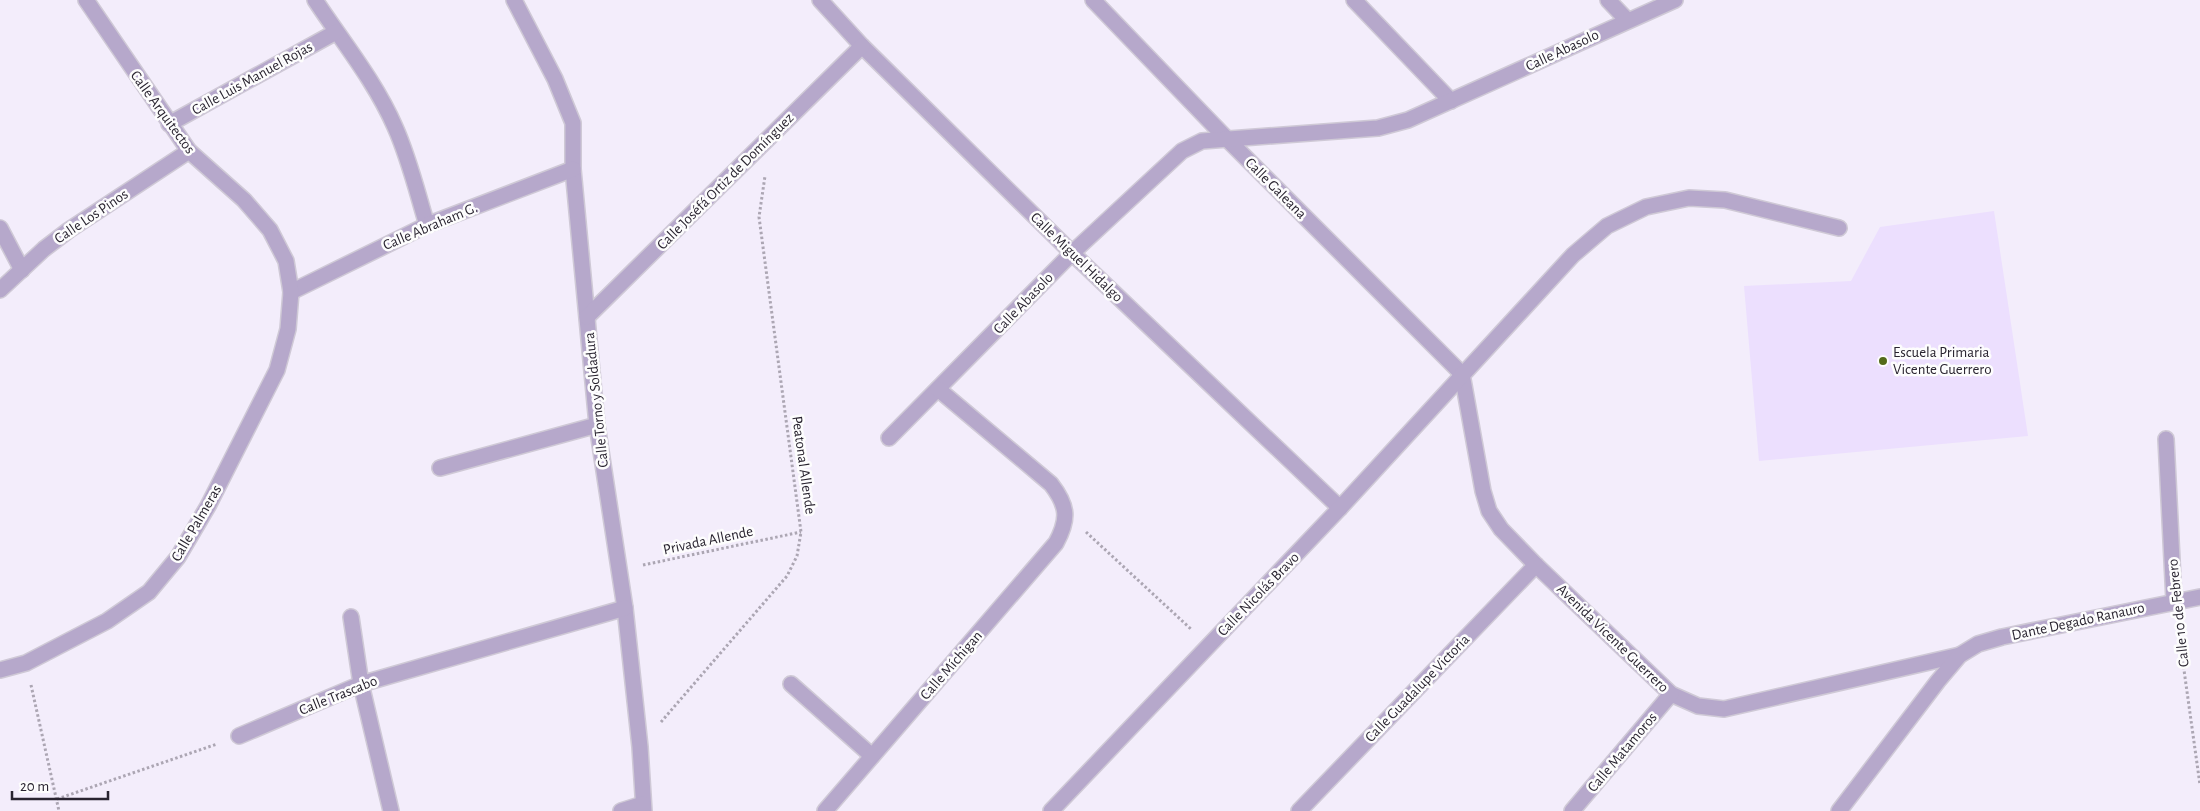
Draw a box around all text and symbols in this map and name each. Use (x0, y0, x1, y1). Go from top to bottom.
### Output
street label: Calle Abasolo (1523, 27, 1601, 74)
street label: Calle Luis Manuel Rojas (189, 39, 315, 118)
street label: Calle Arquitectos (128, 68, 198, 157)
street label: Calle Joséfá Ortiz de Domínguez (654, 110, 797, 253)
street label: Calle Galeana (1242, 155, 1309, 222)
street label: Calle Los Pinos (52, 186, 131, 246)
street label: Calle Abraham G. (381, 200, 480, 253)
street label: Calle Miguel Hidalgo (1028, 210, 1126, 305)
street label: Calle Abasolo (991, 270, 1056, 337)
street label: Calle Torno y Soldadura (582, 332, 611, 468)
place label: Escuela Primaria Vicente Guerrero (1893, 345, 1992, 377)
marker: Escuela Primaria Vicente Guerrero (1877, 355, 1889, 367)
street label: Peatonal Allende (789, 415, 818, 515)
street label: Calle Palmeras (169, 482, 224, 564)
street label: Privada Allende (662, 524, 755, 557)
street label: Calle Nicolás Bravo (1215, 550, 1302, 639)
street label: Calle 10 de Febrero (2165, 558, 2192, 668)
street label: Avenida Vicente Guerrero (1554, 581, 1671, 695)
street label: Dante Degado Ranauro (2010, 600, 2146, 643)
street label: Calle Míchigan (918, 628, 985, 703)
street label: Calle Guadalupe Victoria (1362, 632, 1472, 745)
street label: Calle Trascabo (297, 673, 379, 718)
street label: Calle Matamoros (1585, 710, 1660, 795)
scale bar (12, 768, 109, 800)
text: 20 m (20, 779, 49, 794)

